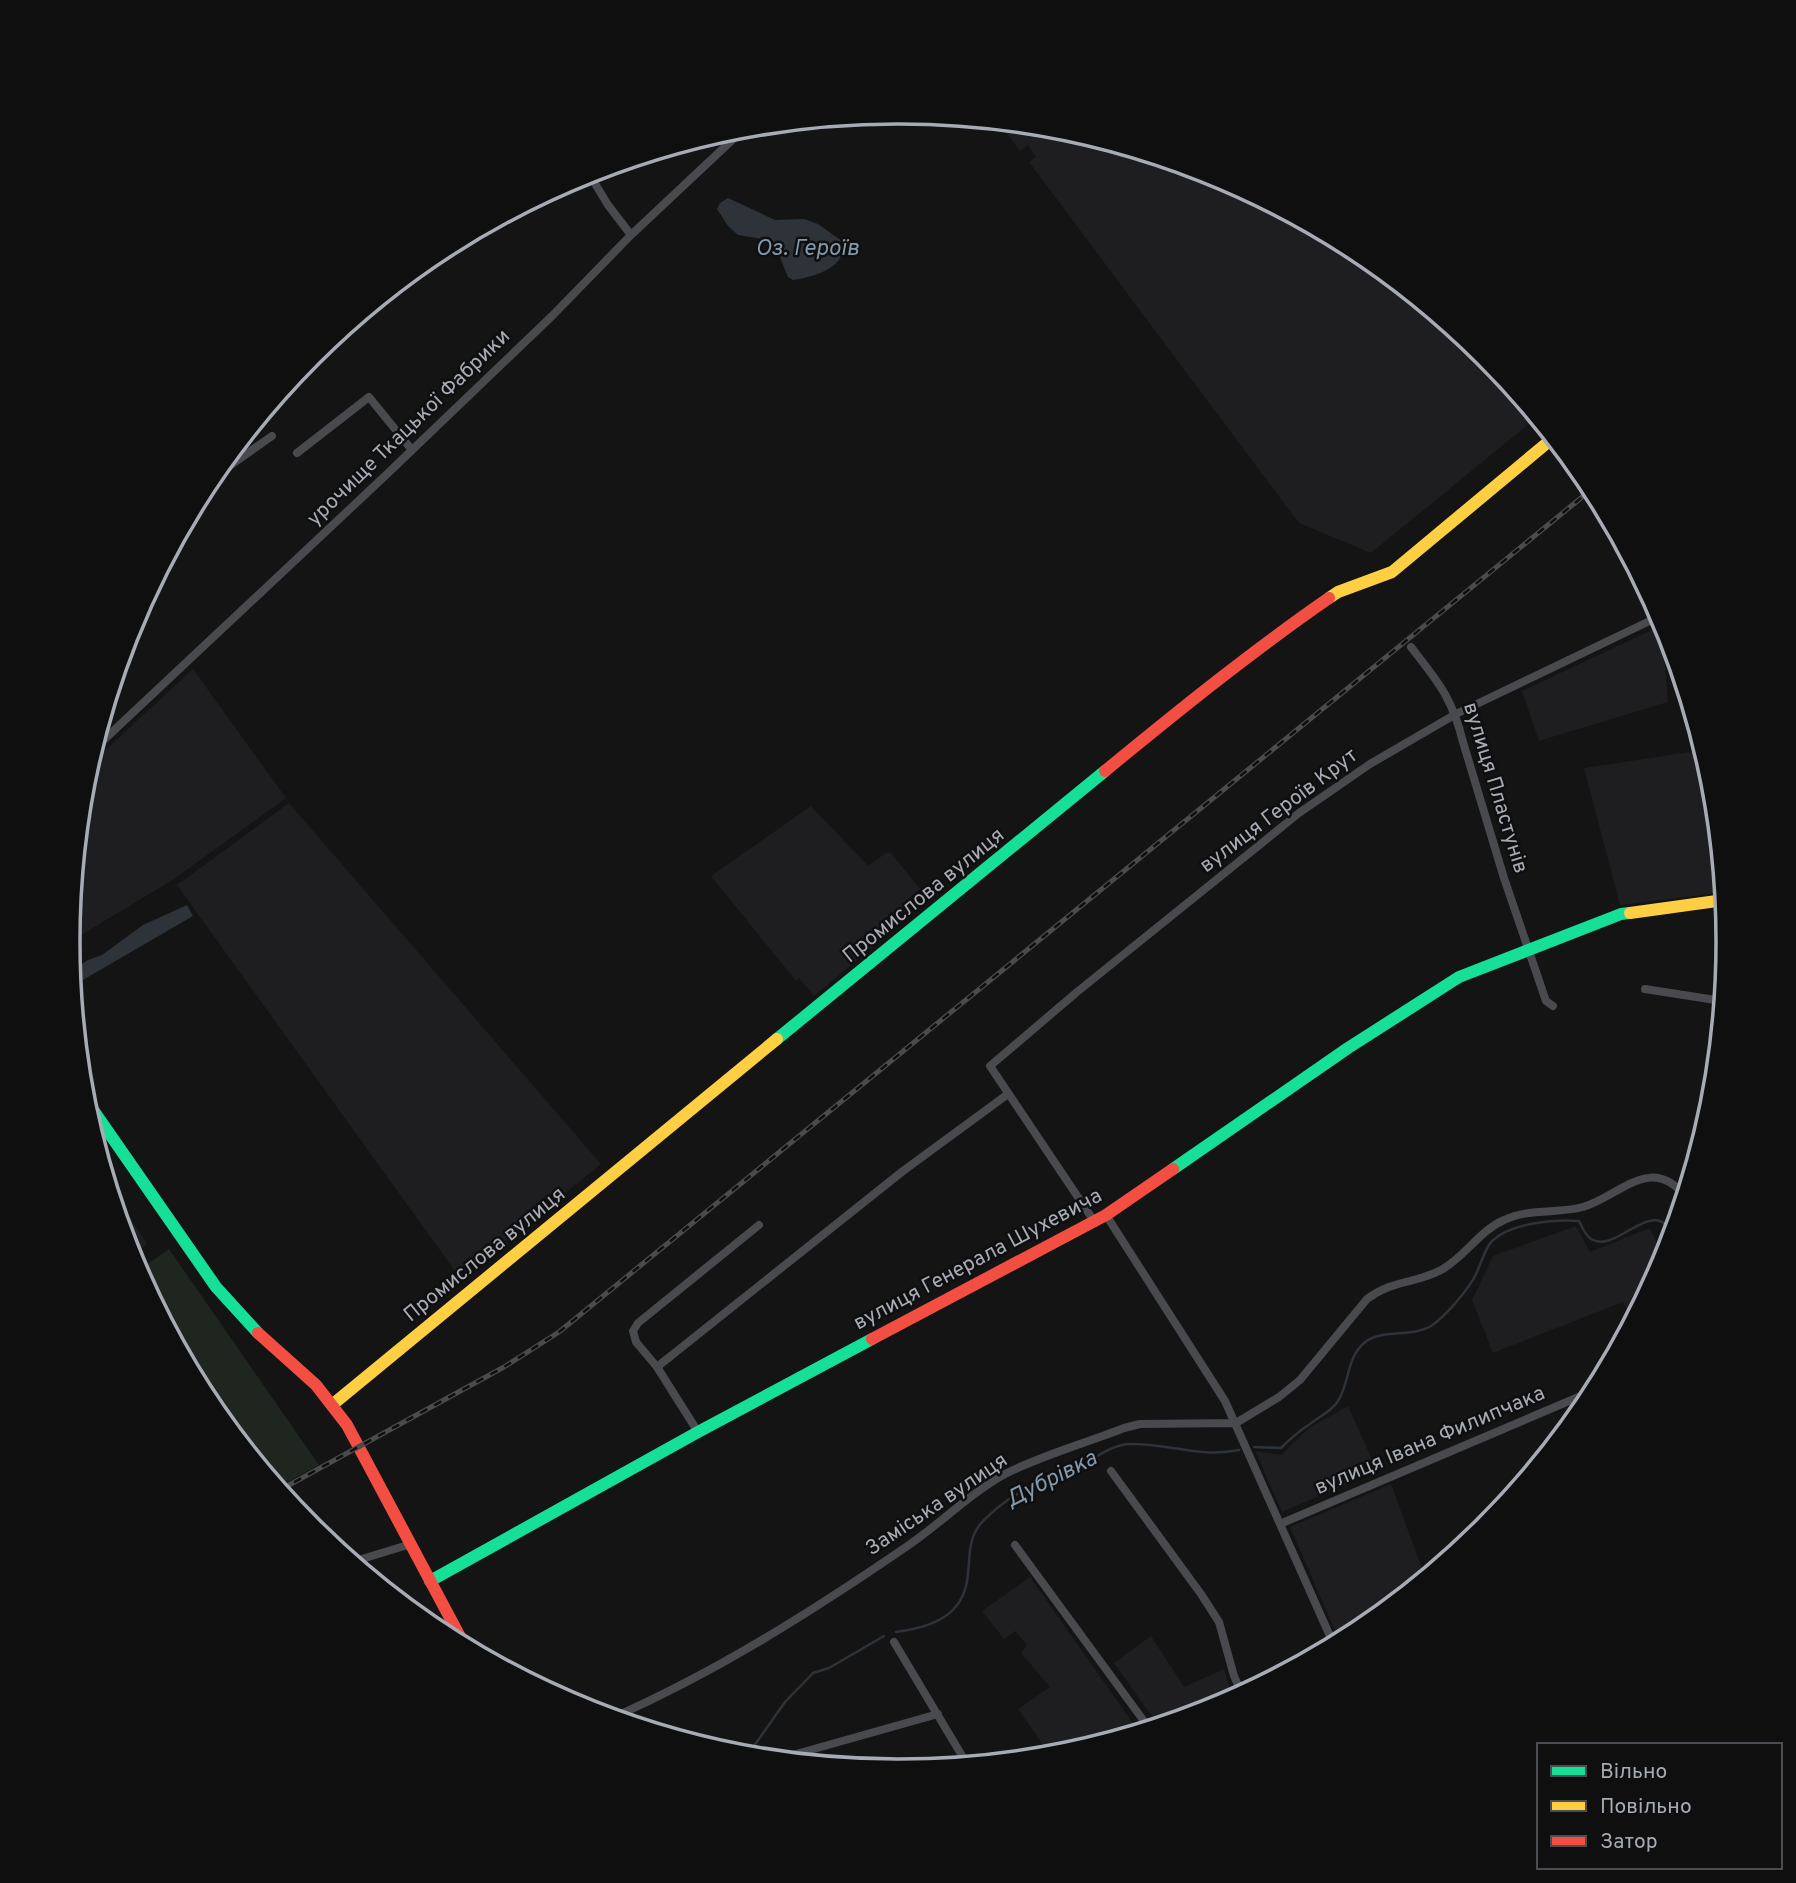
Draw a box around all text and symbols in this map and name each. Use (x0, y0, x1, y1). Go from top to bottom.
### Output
water label: Оз. Героїв (755, 235, 859, 264)
street label: урочище Ткацької Фабрики (302, 324, 516, 532)
street label: вулиця Пластунів (1456, 699, 1534, 877)
street label: вулиця Героїв Крут (1195, 743, 1363, 879)
street label: Промислова вулиця (838, 822, 1010, 970)
street label: Промислова вулиця (399, 1181, 571, 1329)
street label: вулиця Генерала Шухевича (849, 1183, 1107, 1337)
street label: вулиця Івана Филипчака (1311, 1380, 1549, 1502)
water label: Дубрівка (1002, 1445, 1102, 1515)
street label: Заміська вулиця (861, 1447, 1013, 1563)
legend (1537, 1743, 1782, 1869)
text: Вільно (1600, 1759, 1667, 1786)
text: Повільно (1600, 1794, 1692, 1821)
text: Затор (1600, 1829, 1658, 1856)

